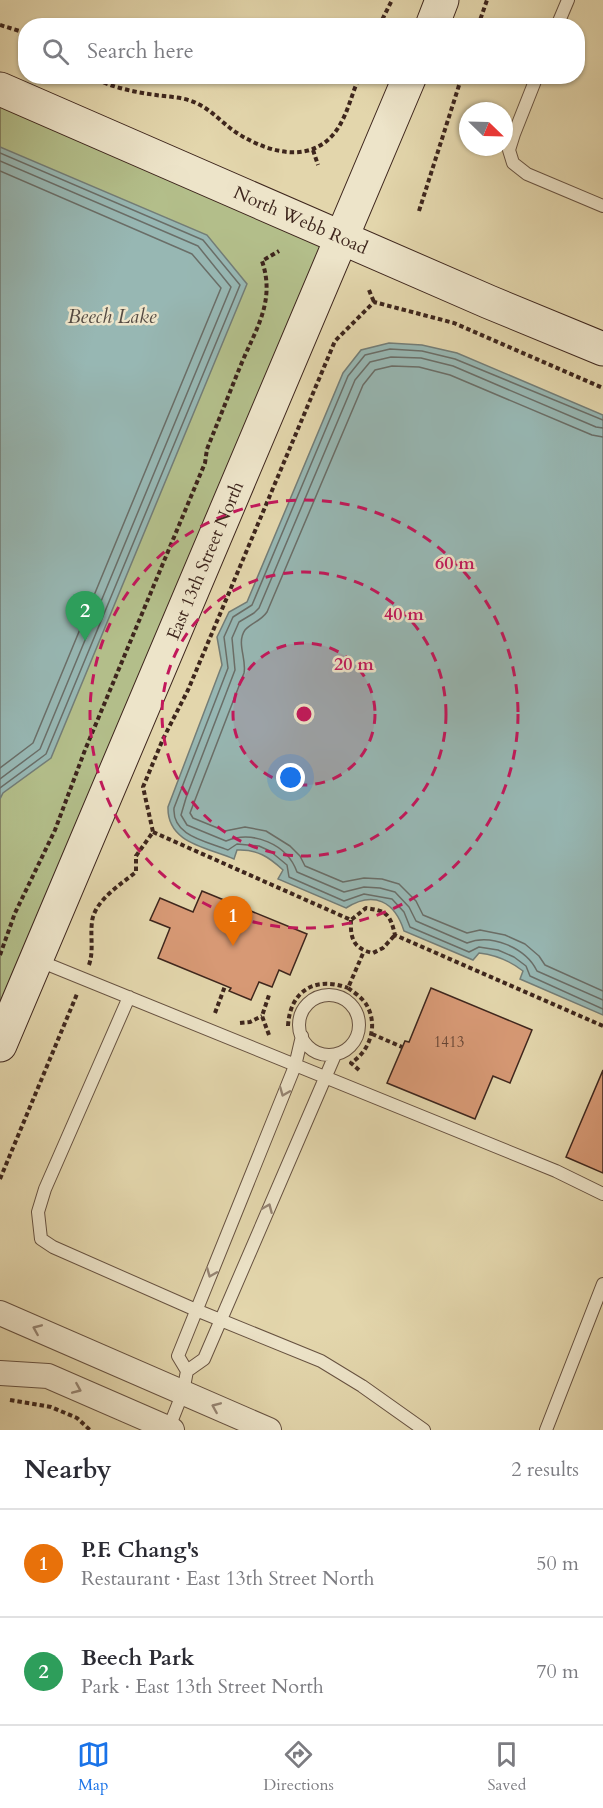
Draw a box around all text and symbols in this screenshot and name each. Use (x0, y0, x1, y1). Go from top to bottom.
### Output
search box (18, 18, 585, 84)
icon: search (39, 35, 72, 68)
text: Search here (87, 36, 194, 66)
north arrow (459, 102, 513, 156)
street label: North Webb Road (230, 180, 372, 261)
water label: Beech Lake (67, 303, 157, 330)
street label: East 13th Street North (161, 478, 250, 644)
text: 60 m (435, 551, 475, 576)
pin: 2 (66, 592, 104, 641)
text: 40 m (384, 602, 424, 627)
text: 20 m (334, 652, 374, 677)
centre of rings (294, 704, 314, 724)
your location (276, 763, 305, 792)
pin: 1 (214, 896, 252, 946)
house number: 1413 (434, 1032, 464, 1052)
one-way arrow (279, 1086, 291, 1097)
one-way arrow (261, 1204, 273, 1215)
one-way arrow (206, 1266, 218, 1277)
one-way arrow (32, 1324, 43, 1336)
one-way arrow (70, 1382, 81, 1394)
one-way arrow (211, 1402, 222, 1414)
text: Nearby (24, 1452, 112, 1487)
text: 2 results (511, 1456, 579, 1483)
text: P.F. Chang's (81, 1535, 199, 1565)
text: 1 (38, 1550, 49, 1577)
text: 50 m (536, 1550, 579, 1577)
text: Restaurant · East 13th Street North (81, 1565, 374, 1592)
text: Beech Park (81, 1643, 195, 1673)
text: 2 (38, 1658, 49, 1685)
text: 70 m (536, 1658, 579, 1685)
text: Park · East 13th Street North (81, 1673, 324, 1700)
tab: Map (77, 1738, 110, 1796)
tab: Directions (263, 1738, 334, 1796)
tab: Saved (487, 1738, 526, 1796)

